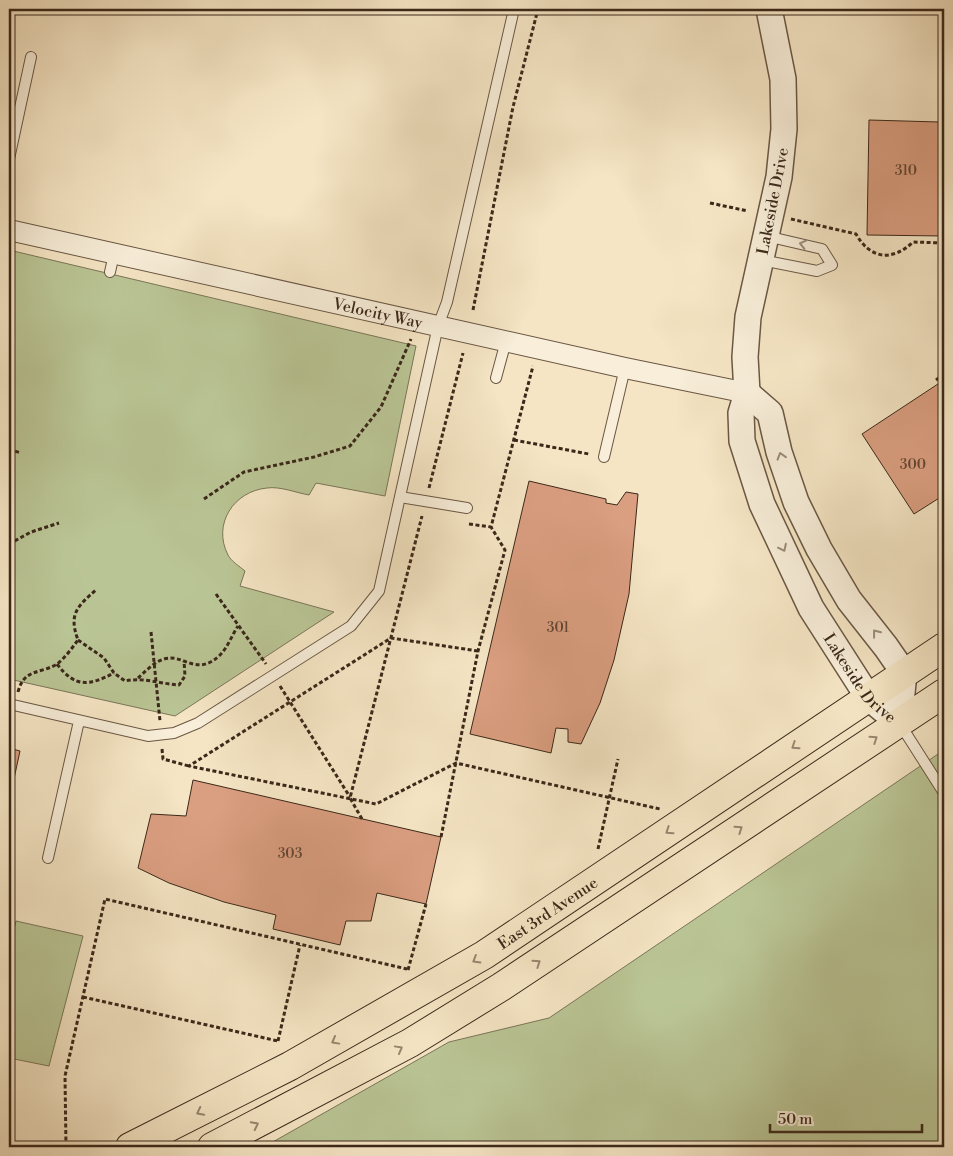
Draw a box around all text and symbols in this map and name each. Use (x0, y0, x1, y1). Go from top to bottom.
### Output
street label: Lakeside Drive (753, 146, 793, 256)
house number: 310 (895, 162, 917, 180)
one-way arrow (799, 239, 808, 250)
street label: Velocity Way (330, 294, 424, 333)
one-way arrow (777, 452, 787, 461)
house number: 300 (900, 456, 926, 474)
one-way arrow (776, 543, 787, 552)
house number: 301 (547, 619, 569, 637)
street label: Lakeside Drive (819, 630, 900, 728)
one-way arrow (872, 630, 881, 639)
one-way arrow (868, 736, 878, 745)
one-way arrow (792, 740, 801, 749)
one-way arrow (666, 824, 675, 834)
one-way arrow (733, 826, 742, 835)
house number: 303 (278, 845, 303, 863)
street label: East 3rd Avenue (494, 873, 602, 954)
one-way arrow (472, 953, 481, 963)
one-way arrow (531, 960, 541, 969)
one-way arrow (331, 1034, 340, 1044)
one-way arrow (393, 1045, 402, 1055)
scale bar (770, 1101, 923, 1133)
one-way arrow (196, 1106, 205, 1116)
text: 50 m (778, 1110, 812, 1129)
one-way arrow (250, 1121, 259, 1131)

